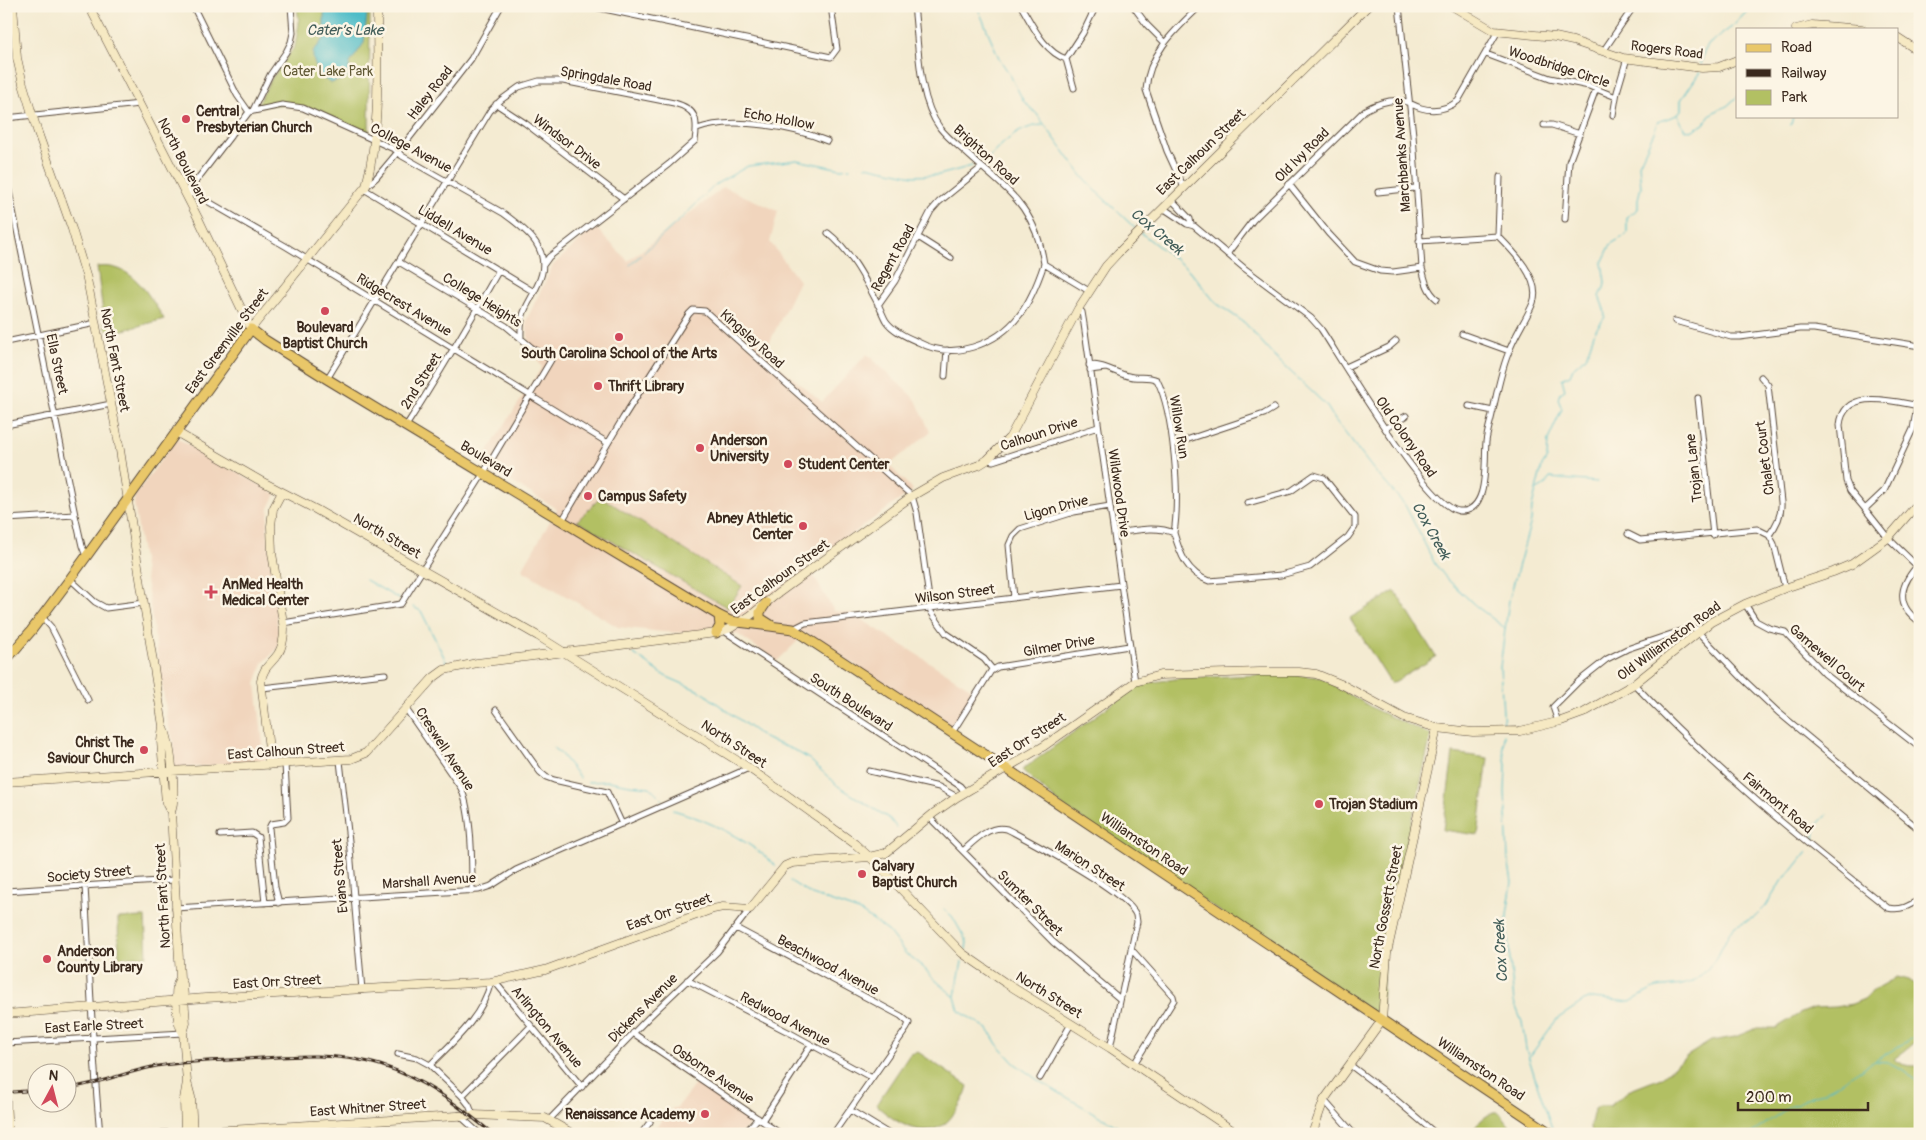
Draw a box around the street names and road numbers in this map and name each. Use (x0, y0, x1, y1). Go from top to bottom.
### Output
street label: Rogers Road (1630, 37, 1704, 63)
street label: Woodbridge Circle (1506, 43, 1612, 91)
street label: Haley Road (404, 63, 456, 123)
street label: Springdale Road (559, 63, 653, 95)
street label: Marchbanks Avenue (1390, 97, 1414, 213)
street label: Echo Hollow (742, 104, 816, 134)
street label: East Calhoun Street (1153, 105, 1249, 199)
street label: Windsor Drive (530, 111, 604, 173)
street label: North Boulevard (154, 115, 212, 207)
street label: College Avenue (367, 119, 455, 177)
street label: Brighton Road (950, 121, 1022, 189)
street label: Old Ivy Road (1271, 124, 1333, 186)
street label: Liddell Avenue (415, 201, 495, 259)
street label: Regent Road (868, 221, 918, 295)
street label: College Heights (439, 269, 525, 331)
street label: Ridgecrest Avenue (353, 270, 455, 340)
street label: East Greenville Street (182, 285, 272, 397)
street label: Kingsley Road (716, 306, 788, 372)
street label: North Fant Street (97, 307, 133, 414)
street label: Ella Street (42, 332, 72, 396)
street label: 2nd Street (397, 349, 445, 412)
street label: Old Colony Road (1372, 393, 1440, 481)
street label: Willow Run (1166, 394, 1192, 460)
street label: Calhoun Drive (998, 413, 1080, 455)
street label: Chalet Court (1752, 420, 1778, 496)
street label: Trojan Lane (1682, 433, 1706, 503)
street label: Boulevard (457, 437, 515, 481)
street label: Wildwood Drive (1104, 448, 1134, 538)
street label: Ligon Drive (1022, 491, 1090, 525)
street label: North Street (350, 510, 424, 562)
street label: East Calhoun Street (728, 535, 833, 618)
street label: Wilson Street (914, 581, 996, 607)
street label: Old Williamston Road (1614, 598, 1724, 684)
street label: Gamewell Court (1786, 620, 1869, 696)
street label: Gilmer Drive (1022, 631, 1096, 661)
street label: South Boulevard (807, 669, 896, 735)
street label: Creswell Avenue (412, 704, 478, 794)
street label: East Orr Street (985, 709, 1069, 771)
street label: North Street (698, 716, 770, 772)
street label: East Calhoun Street (227, 738, 345, 764)
street label: Fairmont Road (1739, 769, 1817, 838)
street label: Williamston Road (1097, 809, 1191, 880)
street label: Marion Street (1052, 837, 1129, 895)
street label: Evans Street (328, 838, 352, 914)
street label: North Fant Street (152, 843, 174, 949)
street label: North Gossett Street (1366, 843, 1406, 970)
street label: Society Street (46, 862, 132, 886)
street label: Sumter Street (994, 867, 1067, 940)
street label: Marshall Avenue (382, 869, 476, 893)
street label: East Orr Street (624, 889, 714, 934)
street label: Beachwood Avenue (774, 931, 882, 999)
street label: North Street (1013, 968, 1086, 1022)
street label: Dickens Avenue (605, 970, 681, 1046)
street label: East Orr Street (232, 971, 322, 993)
street label: Arlington Avenue (508, 983, 586, 1072)
street label: Redwood Avenue (737, 988, 833, 1050)
street label: East Earle Street (44, 1015, 144, 1037)
street label: Williamston Road (1434, 1034, 1528, 1105)
street label: Osborne Avenue (669, 1040, 757, 1108)
street label: East Whitner Street (309, 1095, 427, 1121)

